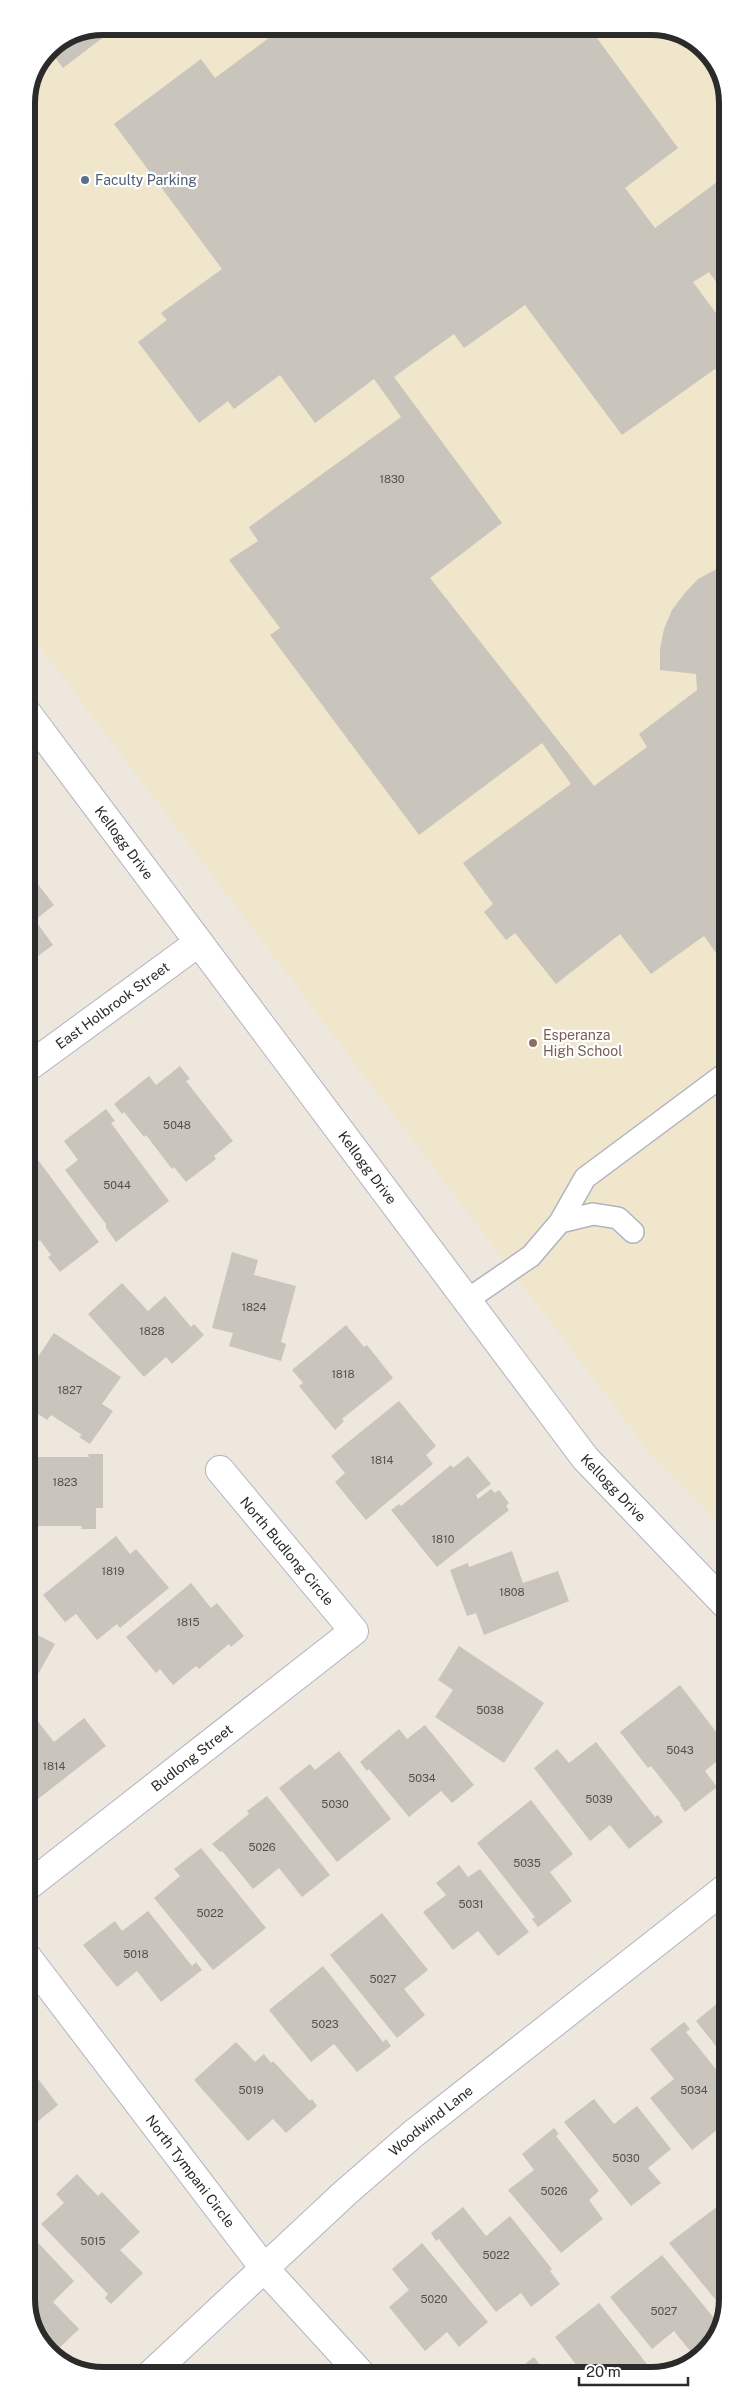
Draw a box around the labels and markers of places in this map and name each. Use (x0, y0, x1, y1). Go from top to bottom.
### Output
place label: Faculty Parking (95, 172, 197, 188)
marker: Faculty Parking (79, 174, 91, 186)
place label: Esperanza High School (543, 1027, 622, 1059)
marker: Esperanza High School (527, 1037, 539, 1049)

